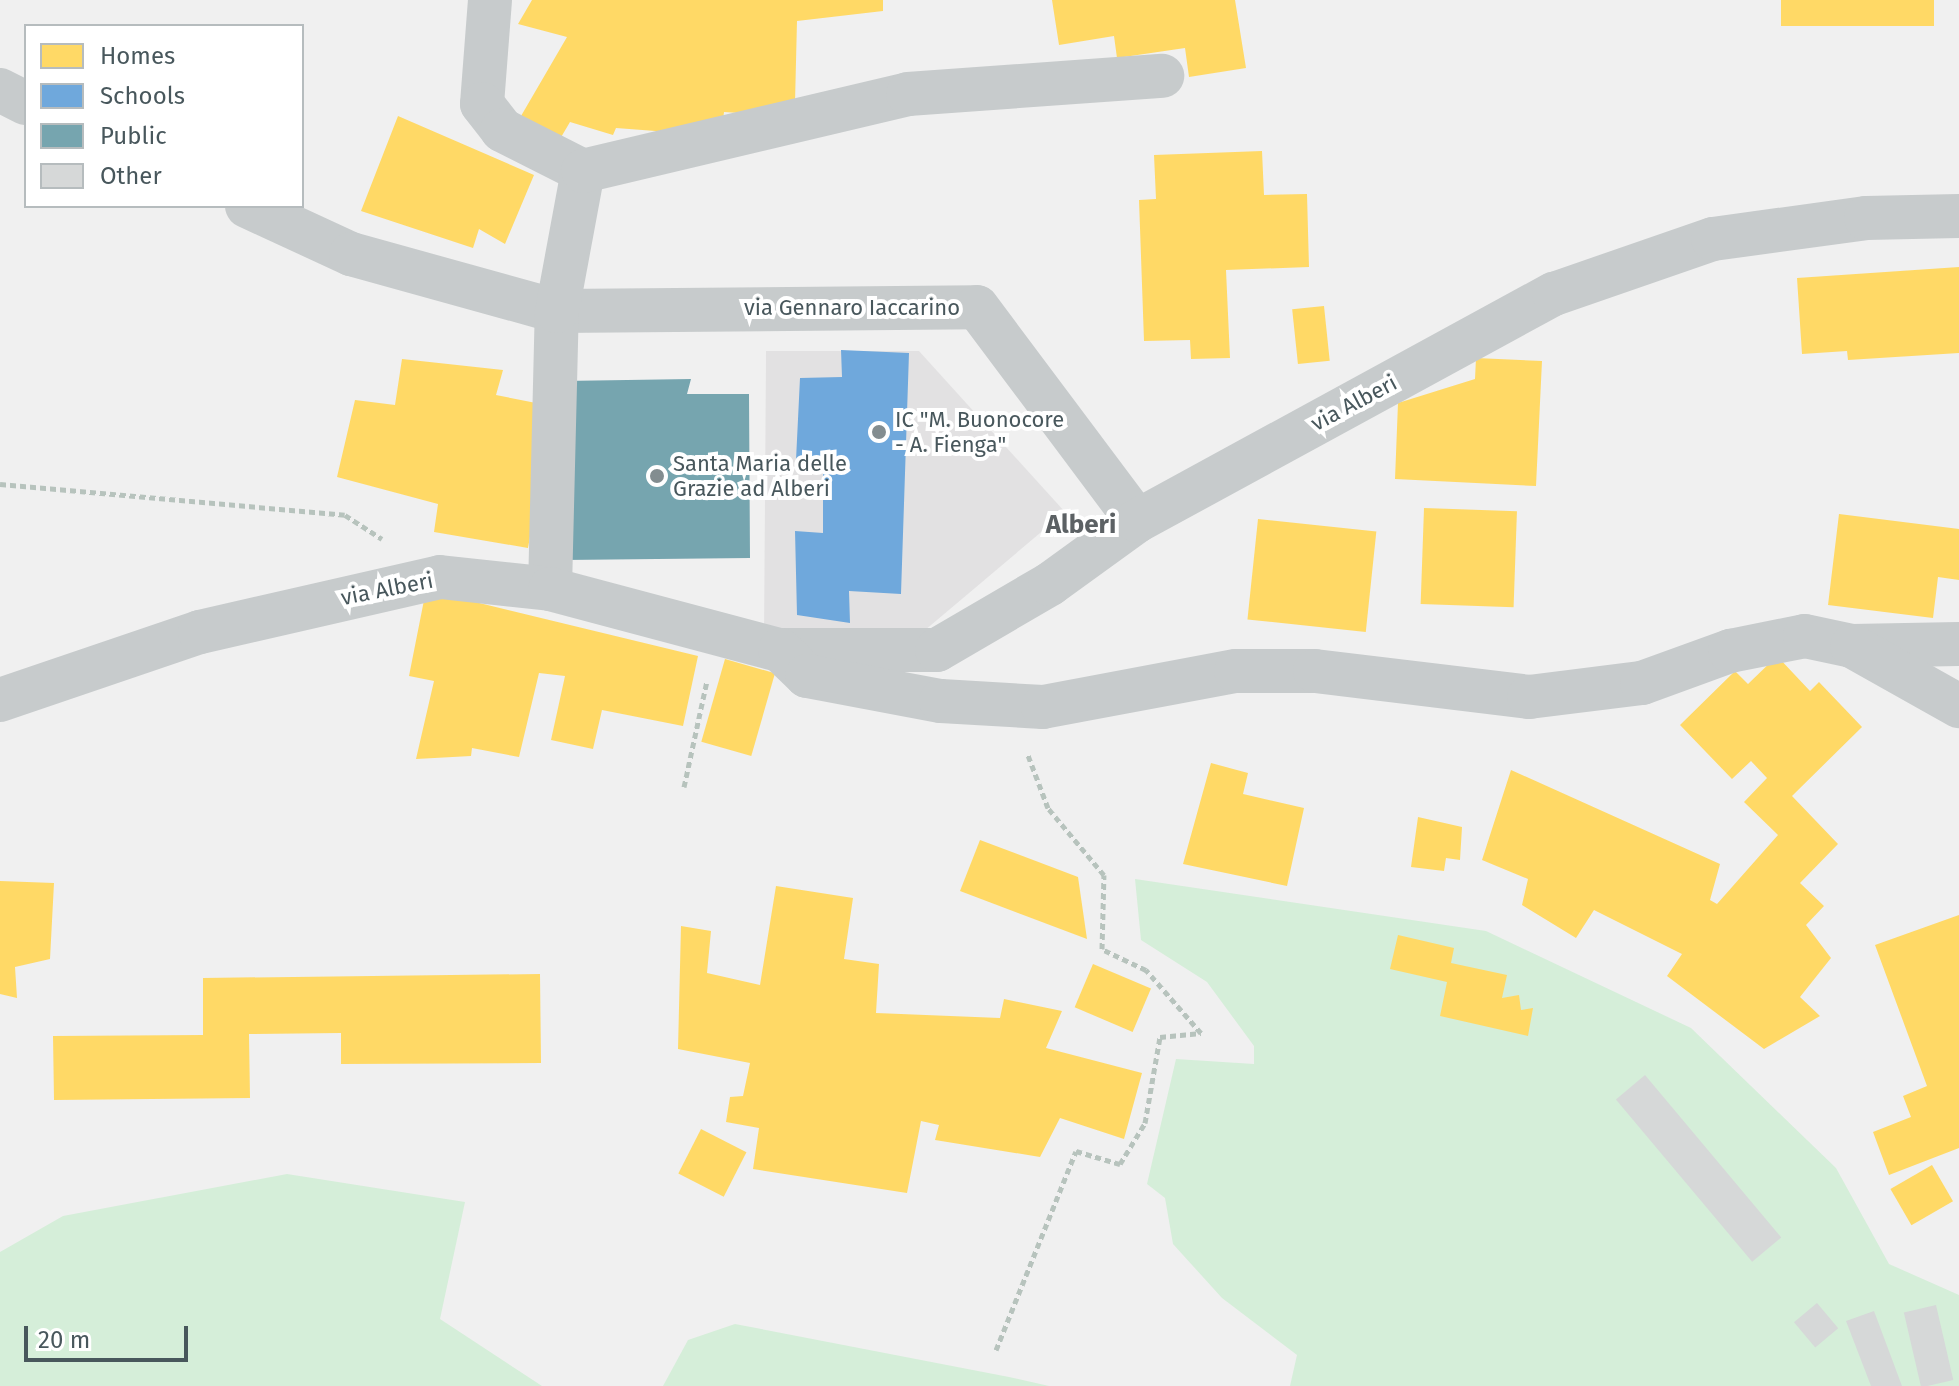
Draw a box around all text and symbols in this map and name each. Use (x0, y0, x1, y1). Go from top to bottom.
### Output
legend (24, 24, 304, 208)
text: Homes (100, 42, 175, 70)
text: Schools (100, 82, 185, 110)
text: Public (100, 122, 167, 150)
text: Other (100, 162, 162, 190)
street label: via Gennaro Iaccarino (744, 295, 960, 321)
street label: via Alberi (1306, 369, 1402, 437)
place label: IC "M. Buonocore - A. Fienga" (895, 406, 1064, 458)
marker: IC "M. Buonocore - A. Fienga" (870, 423, 888, 441)
place label: Santa Maria delle Grazie ad Alberi (673, 450, 847, 502)
marker: Santa Maria delle Grazie ad Alberi (648, 467, 666, 485)
district label: Alberi (1046, 509, 1116, 541)
street label: via Alberi (339, 567, 435, 611)
scale bar (28, 1310, 192, 1360)
text: 20 m (38, 1326, 90, 1354)

